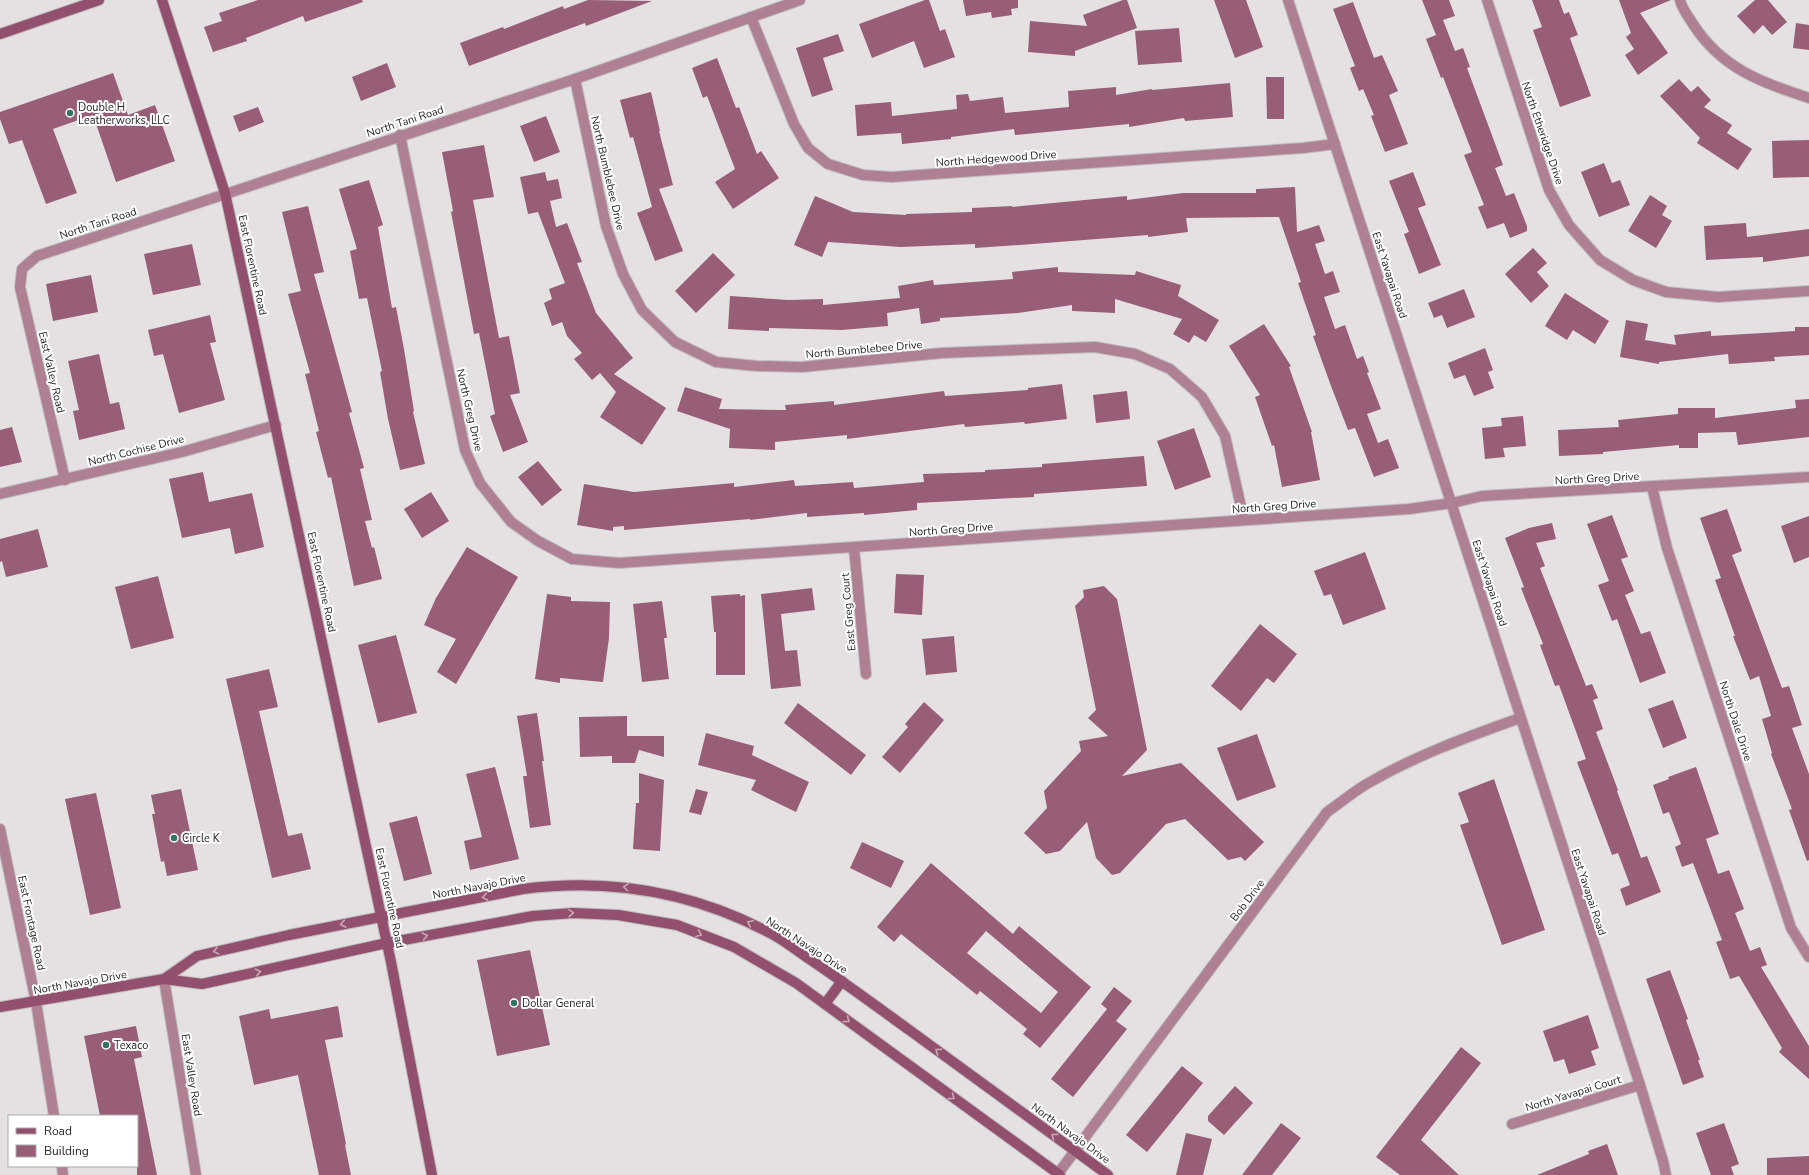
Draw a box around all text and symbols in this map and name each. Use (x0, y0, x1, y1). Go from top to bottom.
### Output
street label: North Etheridge Drive (1518, 80, 1567, 187)
place label: Double H Leatherworks, LLC (78, 100, 170, 128)
street label: North Tani Road (365, 102, 446, 141)
marker: Double H Leatherworks, LLC (65, 108, 75, 118)
street label: North Bumblebee Drive (587, 114, 628, 232)
street label: North Hedgewood Drive (935, 147, 1057, 170)
street label: North Tani Road (58, 204, 139, 243)
street label: East Florentine Road (235, 214, 270, 317)
street label: East Yavapai Road (1368, 230, 1411, 320)
street label: East Valley Road (35, 330, 68, 414)
street label: North Bumblebee Drive (805, 337, 923, 362)
street label: North Greg Drive (453, 367, 486, 453)
street label: North Cochise Drive (87, 431, 186, 470)
street label: North Greg Drive (1554, 469, 1640, 488)
street label: North Greg Drive (1231, 496, 1317, 517)
street label: North Greg Drive (908, 519, 994, 540)
street label: East Florentine Road (304, 531, 339, 634)
street label: East Yavapai Road (1468, 538, 1511, 628)
street label: East Greg Court (838, 572, 859, 652)
street label: North Dale Drive (1716, 679, 1756, 763)
place label: Circle K (182, 831, 221, 846)
marker: Circle K (169, 833, 179, 843)
street label: East Florentine Road (372, 847, 407, 950)
street label: East Yavapai Road (1567, 847, 1610, 937)
street label: North Navajo Drive (431, 870, 527, 903)
street label: East Frontage Road (14, 874, 49, 972)
street label: Bob Drive (1227, 876, 1268, 924)
one-way arrow (623, 883, 629, 892)
one-way arrow (482, 892, 488, 901)
one-way arrow (569, 909, 575, 917)
street label: North Navajo Drive (763, 913, 850, 977)
one-way arrow (340, 920, 346, 928)
one-way arrow (747, 920, 754, 928)
one-way arrow (695, 929, 702, 937)
one-way arrow (422, 932, 428, 941)
one-way arrow (213, 947, 219, 955)
street label: North Navajo Drive (32, 967, 128, 998)
one-way arrow (255, 968, 261, 976)
place label: Dollar General (522, 996, 595, 1011)
marker: Dollar General (509, 998, 519, 1008)
one-way arrow (843, 1015, 850, 1023)
street label: East Valley Road (178, 1033, 205, 1117)
place label: Texaco (114, 1038, 148, 1053)
marker: Texaco (101, 1040, 111, 1050)
one-way arrow (935, 1049, 942, 1056)
street label: North Yavapai Court (1523, 1072, 1623, 1115)
one-way arrow (948, 1092, 955, 1099)
street label: North Navajo Drive (1028, 1100, 1113, 1167)
legend (8, 1115, 138, 1167)
text: Road (44, 1123, 72, 1139)
one-way arrow (1051, 1133, 1058, 1141)
text: Building (44, 1143, 89, 1159)

